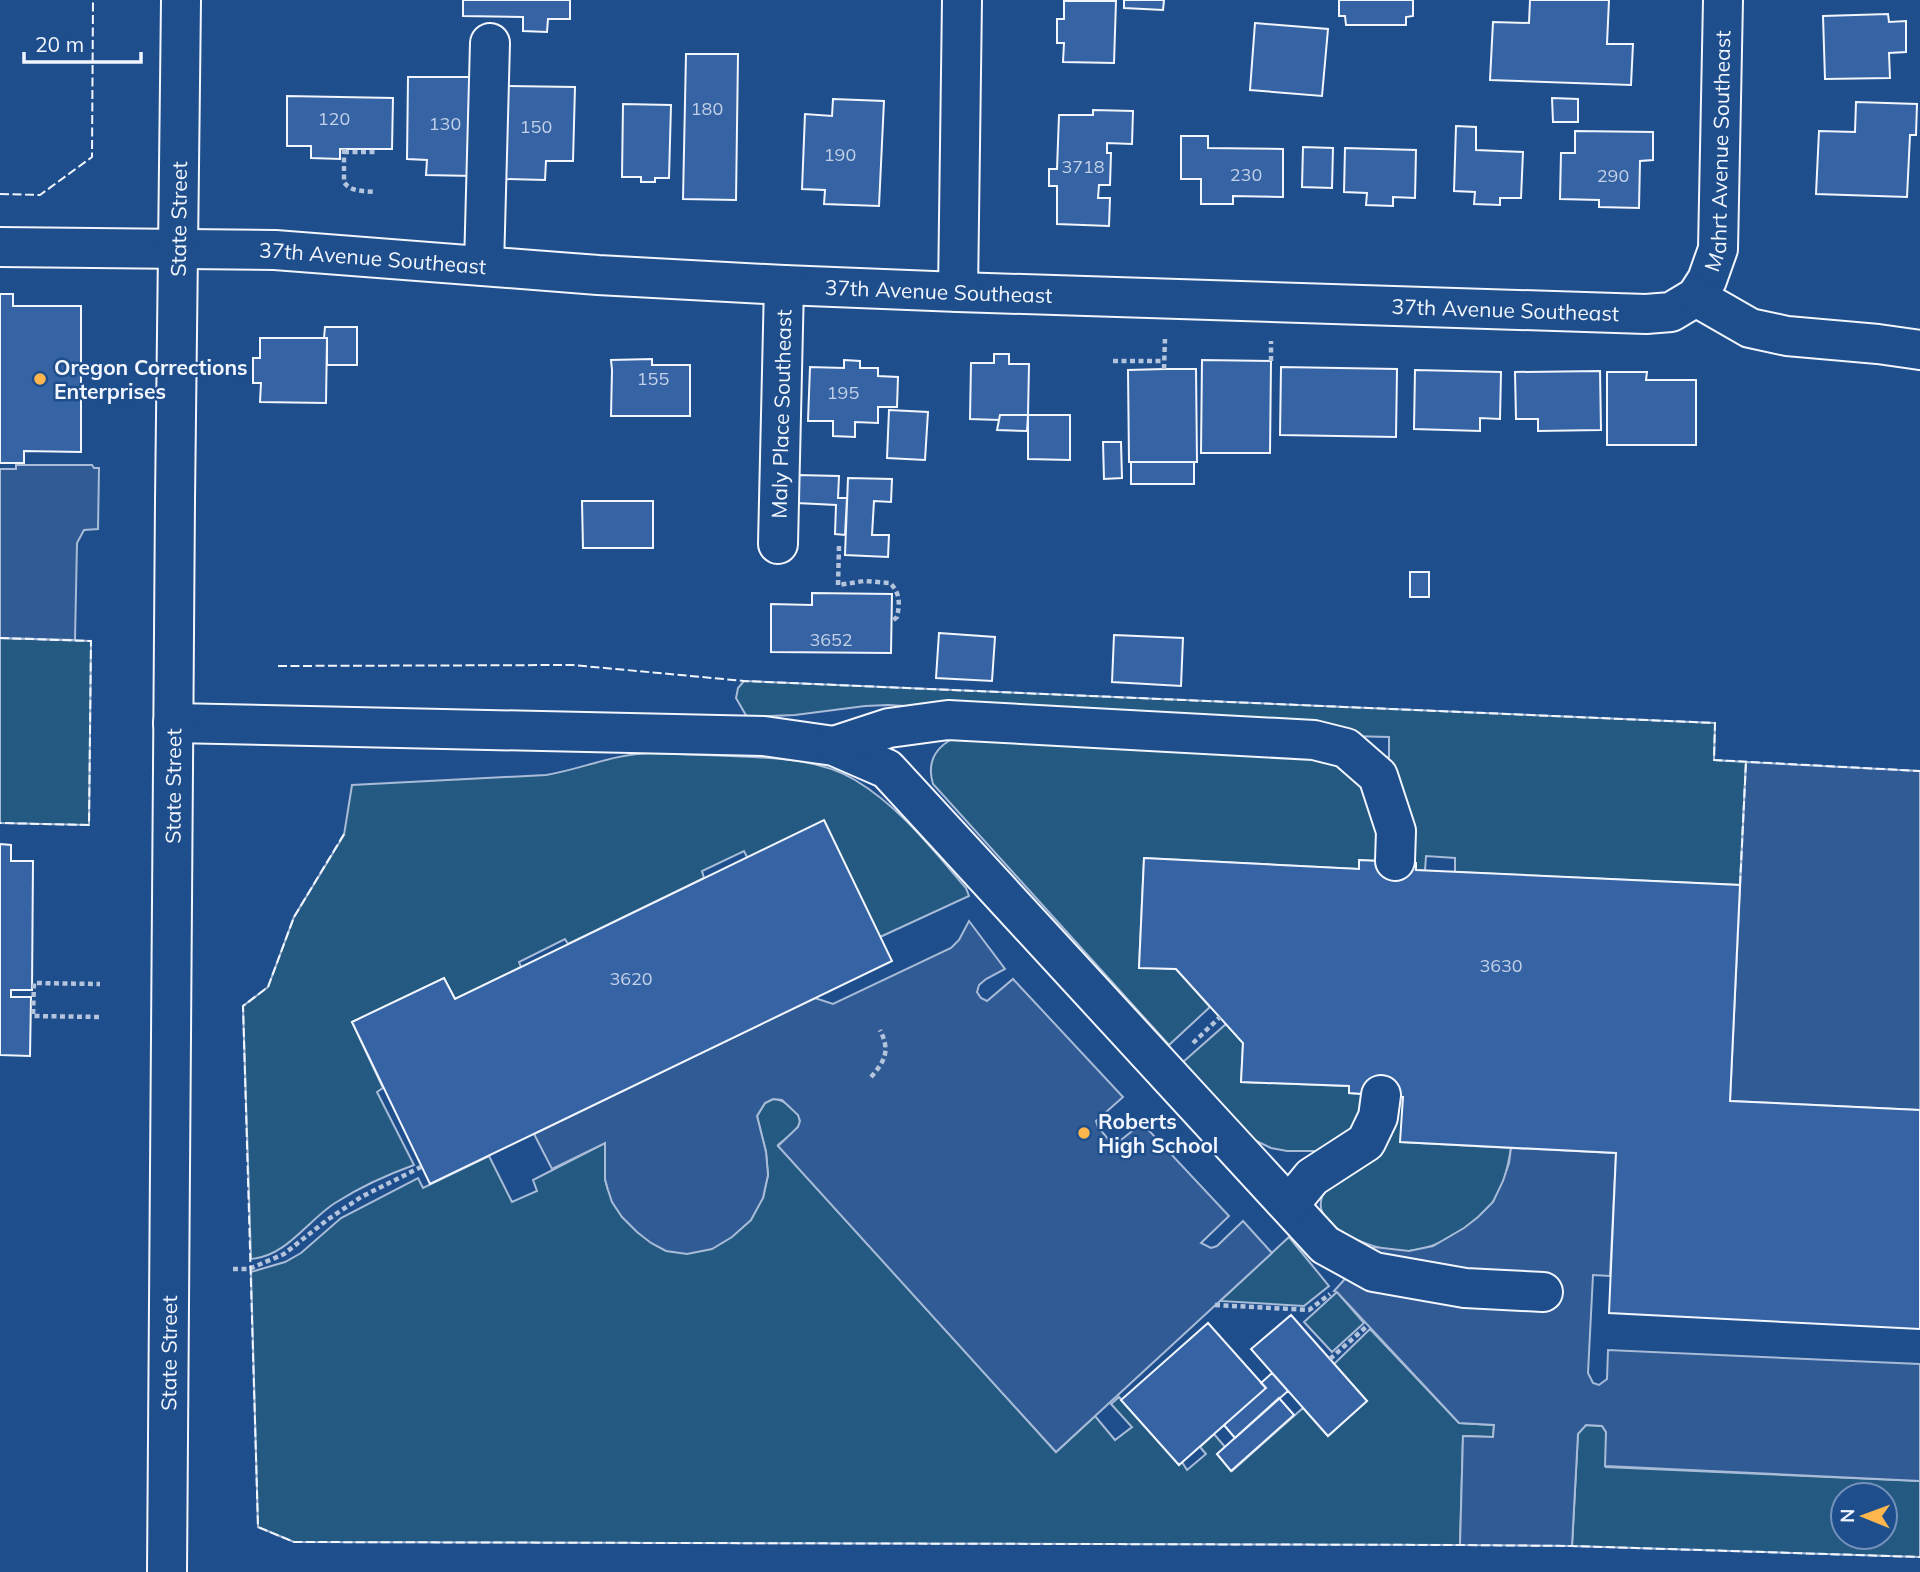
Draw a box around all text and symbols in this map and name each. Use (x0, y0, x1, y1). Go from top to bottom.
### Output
scale bar (24, 21, 142, 65)
street label: Mahrt Avenue Southeast (1698, 30, 1735, 275)
text: 20 m (35, 31, 84, 57)
house number: 180 (691, 97, 723, 120)
house number: 120 (318, 107, 350, 130)
house number: 130 (429, 112, 461, 135)
house number: 150 (520, 115, 552, 138)
house number: 190 (824, 143, 856, 166)
house number: 3718 (1061, 155, 1105, 178)
street label: State Street (165, 161, 192, 277)
house number: 230 (1230, 163, 1262, 186)
house number: 290 (1597, 164, 1629, 187)
street label: 37th Avenue Southeast (259, 237, 487, 279)
street label: 37th Avenue Southeast (824, 274, 1053, 308)
street label: 37th Avenue Southeast (1391, 293, 1620, 326)
street label: Maly Place Southeast (766, 309, 796, 519)
place label: Oregon Corrections Enterprises (54, 354, 248, 404)
house number: 155 (637, 367, 669, 390)
marker: Oregon Corrections Enterprises (32, 371, 48, 387)
house number: 195 (827, 381, 859, 404)
house number: 3652 (809, 628, 853, 651)
street label: State Street (159, 728, 186, 844)
house number: 3630 (1479, 954, 1523, 977)
house number: 3620 (609, 967, 653, 990)
place label: Roberts High School (1098, 1108, 1218, 1158)
marker: Roberts High School (1076, 1125, 1092, 1141)
street label: State Street (155, 1295, 182, 1411)
north arrow (1829, 1481, 1899, 1551)
text: N (1835, 1508, 1859, 1523)

